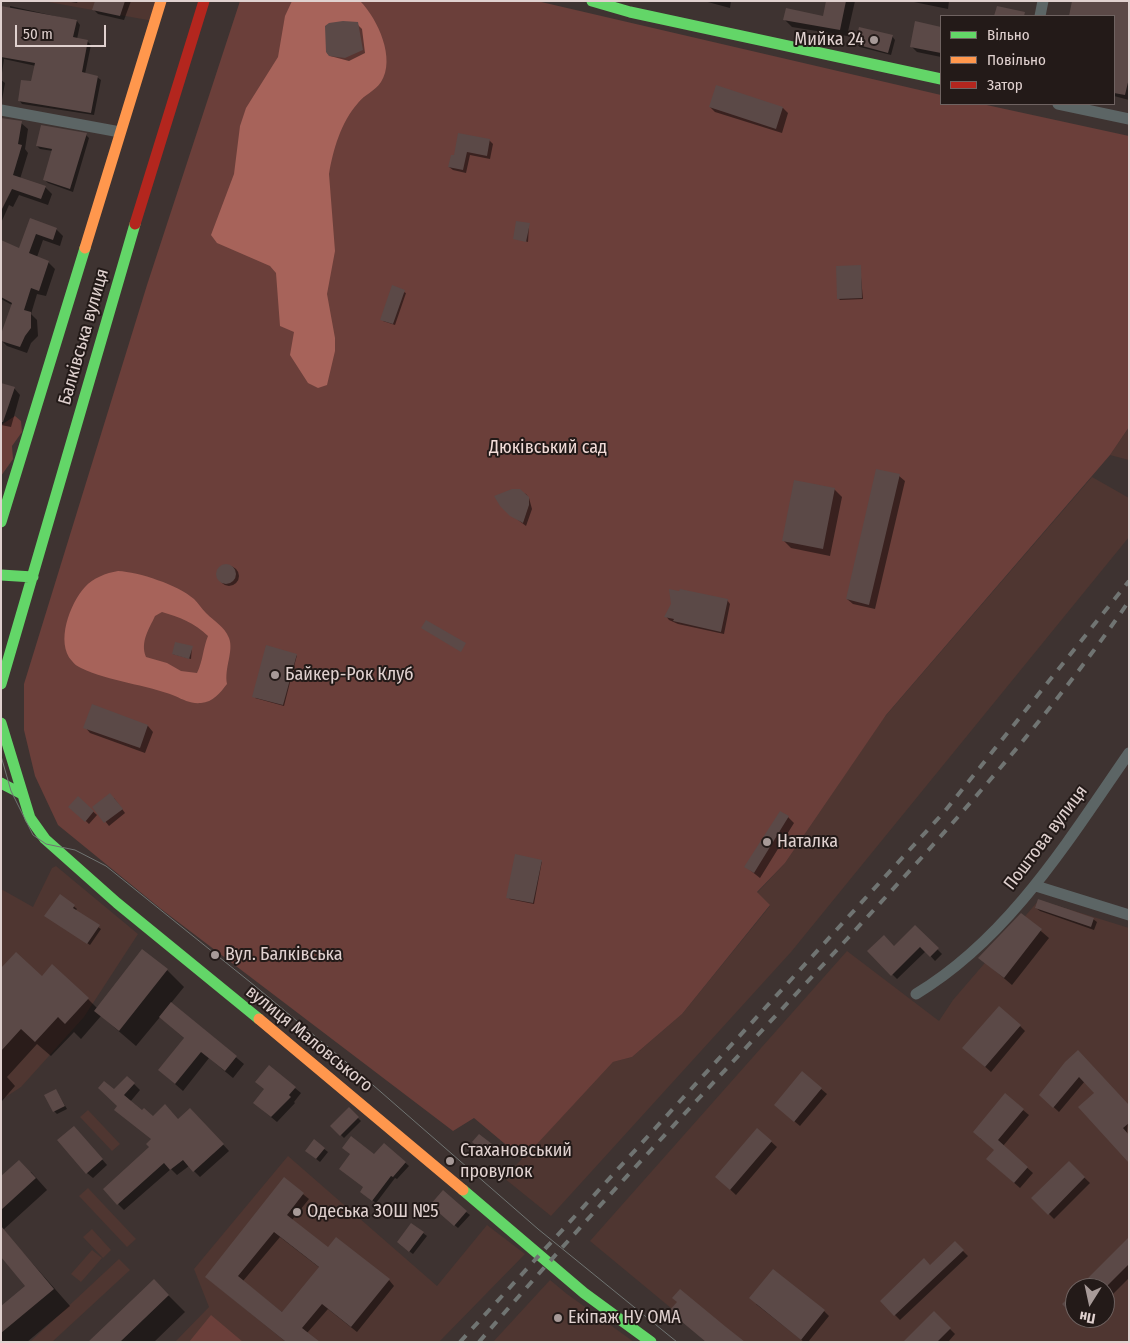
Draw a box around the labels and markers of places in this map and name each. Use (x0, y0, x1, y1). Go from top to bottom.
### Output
place label: Мийка 24 (794, 29, 864, 51)
marker: Мийка 24 (868, 34, 880, 46)
place label: Байкер-Рок Клуб (285, 664, 414, 686)
marker: Байкер-Рок Клуб (269, 669, 281, 681)
place label: Наталка (777, 831, 838, 853)
marker: Наталка (761, 836, 773, 848)
place label: Вул. Балківська (225, 944, 342, 966)
marker: Вул. Балківська (209, 949, 221, 961)
place label: Стахановський провулок (460, 1140, 572, 1182)
marker: Стахановський провулок (444, 1155, 456, 1167)
place label: Одеська ЗОШ №5 (307, 1201, 439, 1223)
marker: Одеська ЗОШ №5 (291, 1206, 303, 1218)
place label: Екіпаж НУ ОМА (568, 1307, 681, 1329)
marker: Екіпаж НУ ОМА (552, 1312, 564, 1324)

